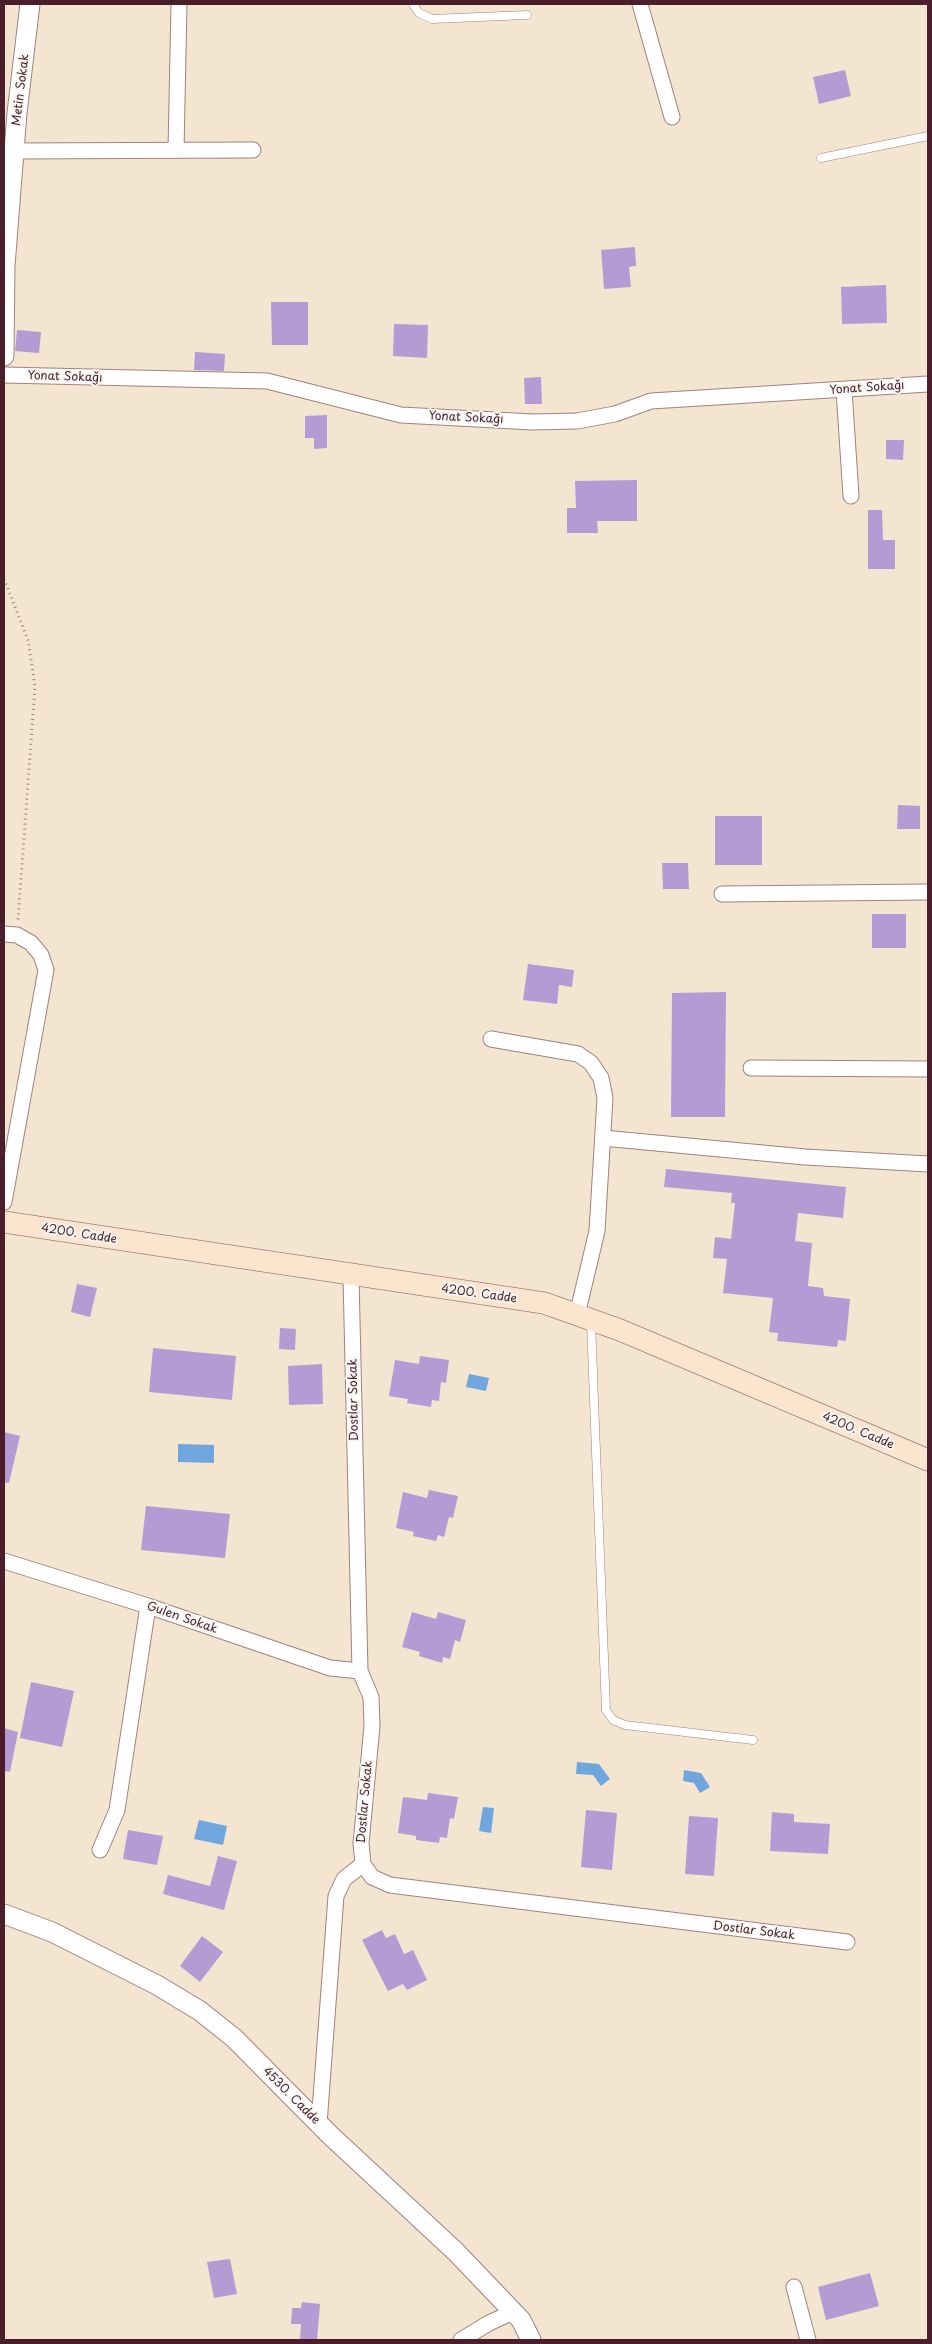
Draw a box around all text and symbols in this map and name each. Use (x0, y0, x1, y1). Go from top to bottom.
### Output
street label: Metin Sokak (9, 53, 33, 127)
street label: Yonat Sokağı (27, 368, 103, 386)
street label: Yonat Sokağı (829, 378, 905, 398)
street label: Yonat Sokağı (428, 409, 504, 427)
street label: 4200. Cadde (40, 1221, 118, 1247)
street label: 4200. Cadde (440, 1282, 518, 1306)
street label: Dostlar Sokak (346, 1358, 362, 1442)
street label: 4200. Cadde (820, 1409, 896, 1453)
street label: Gulen Sokak (145, 1599, 219, 1637)
street label: Dostlar Sokak (354, 1760, 376, 1844)
street label: Dostlar Sokak (712, 1919, 796, 1943)
street label: 4530. Cadde (259, 2064, 323, 2128)

